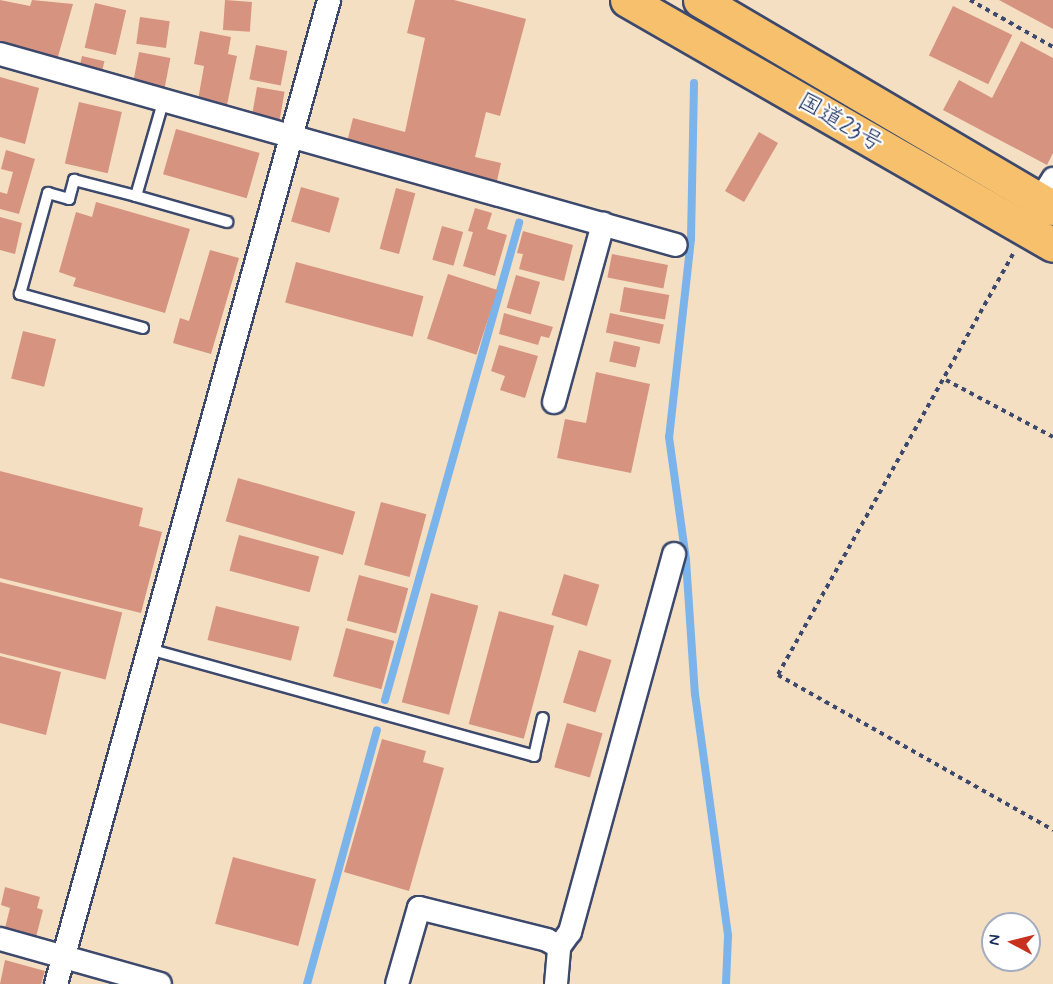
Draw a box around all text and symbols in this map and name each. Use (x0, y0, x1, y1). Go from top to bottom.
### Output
street label: 国道23号 (792, 87, 888, 159)
north arrow (981, 912, 1041, 972)
text: N (984, 933, 1006, 947)

